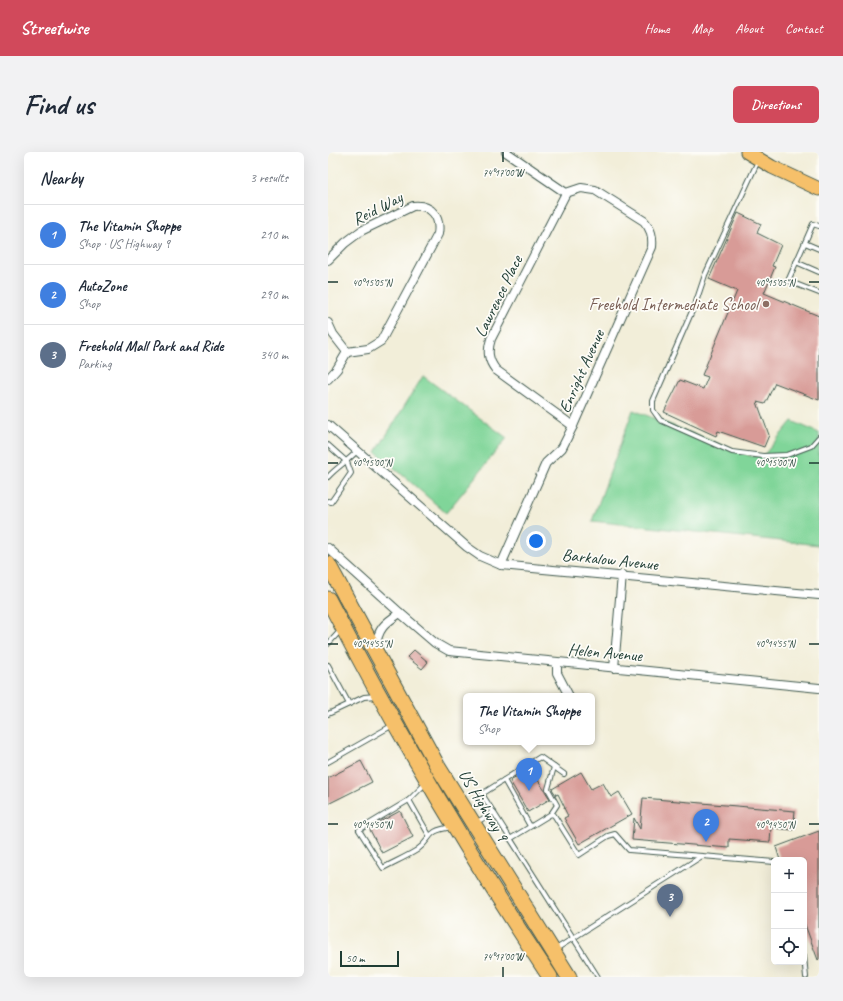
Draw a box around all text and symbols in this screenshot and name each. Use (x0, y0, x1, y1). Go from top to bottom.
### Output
text: Streetwise (20, 16, 88, 40)
text: Home (644, 20, 670, 37)
text: Map (692, 20, 713, 37)
text: About (735, 20, 763, 37)
text: Contact (785, 20, 823, 37)
button: Directions (733, 86, 819, 123)
text: Find us (24, 87, 94, 122)
text: 74°17'00"W (483, 166, 525, 179)
text: Nearby (40, 168, 83, 189)
text: 3 results (250, 170, 288, 186)
street label: Reid Way (349, 186, 407, 230)
text: The Vitamin Shoppe (78, 217, 181, 236)
text: 1 (50, 227, 56, 243)
text: 210 m (260, 227, 288, 243)
text: Shop · US Highway 9 (78, 236, 170, 252)
street label: Lawrence Place (470, 251, 528, 341)
text: 40°15'05"N (352, 276, 394, 289)
text: 40°15'05"N (755, 276, 797, 289)
text: AutoZone (78, 277, 127, 296)
text: 2 (50, 287, 56, 303)
text: 290 m (260, 287, 288, 303)
place label: Freehold Intermediate School (589, 294, 761, 315)
text: Shop (78, 296, 100, 312)
marker: Freehold Intermediate School (761, 299, 771, 309)
street label: Enright Avenue (554, 325, 610, 416)
text: Freehold Mall Park and Ride (78, 337, 224, 356)
text: 3 (50, 347, 56, 363)
text: 340 m (260, 347, 288, 363)
text: Parking (78, 356, 112, 372)
text: 40°15'00"N (352, 456, 394, 469)
text: 40°15'00"N (755, 456, 797, 469)
your location (526, 531, 546, 551)
street label: Barkalow Avenue (561, 544, 660, 575)
text: 40°14'55"N (352, 637, 394, 650)
text: 40°14'55"N (755, 637, 797, 650)
street label: Helen Avenue (567, 639, 644, 666)
popup (463, 693, 595, 745)
text: The Vitamin Shoppe (478, 702, 580, 721)
text: Shop (478, 721, 500, 737)
pin: 1 (516, 758, 542, 791)
street label: US Highway 9 (454, 765, 514, 846)
pin: 2 (693, 809, 719, 842)
text: 40°14'50"N (352, 818, 394, 831)
text: 40°14'50"N (755, 818, 797, 831)
map controls (771, 857, 807, 965)
button: + (771, 857, 807, 893)
pin: 3 (657, 884, 683, 917)
button: − (771, 893, 807, 929)
button: locate (771, 929, 807, 965)
scale bar (340, 949, 399, 968)
text: 74°17'00"W (483, 950, 525, 963)
text: 50 m (346, 951, 365, 965)

